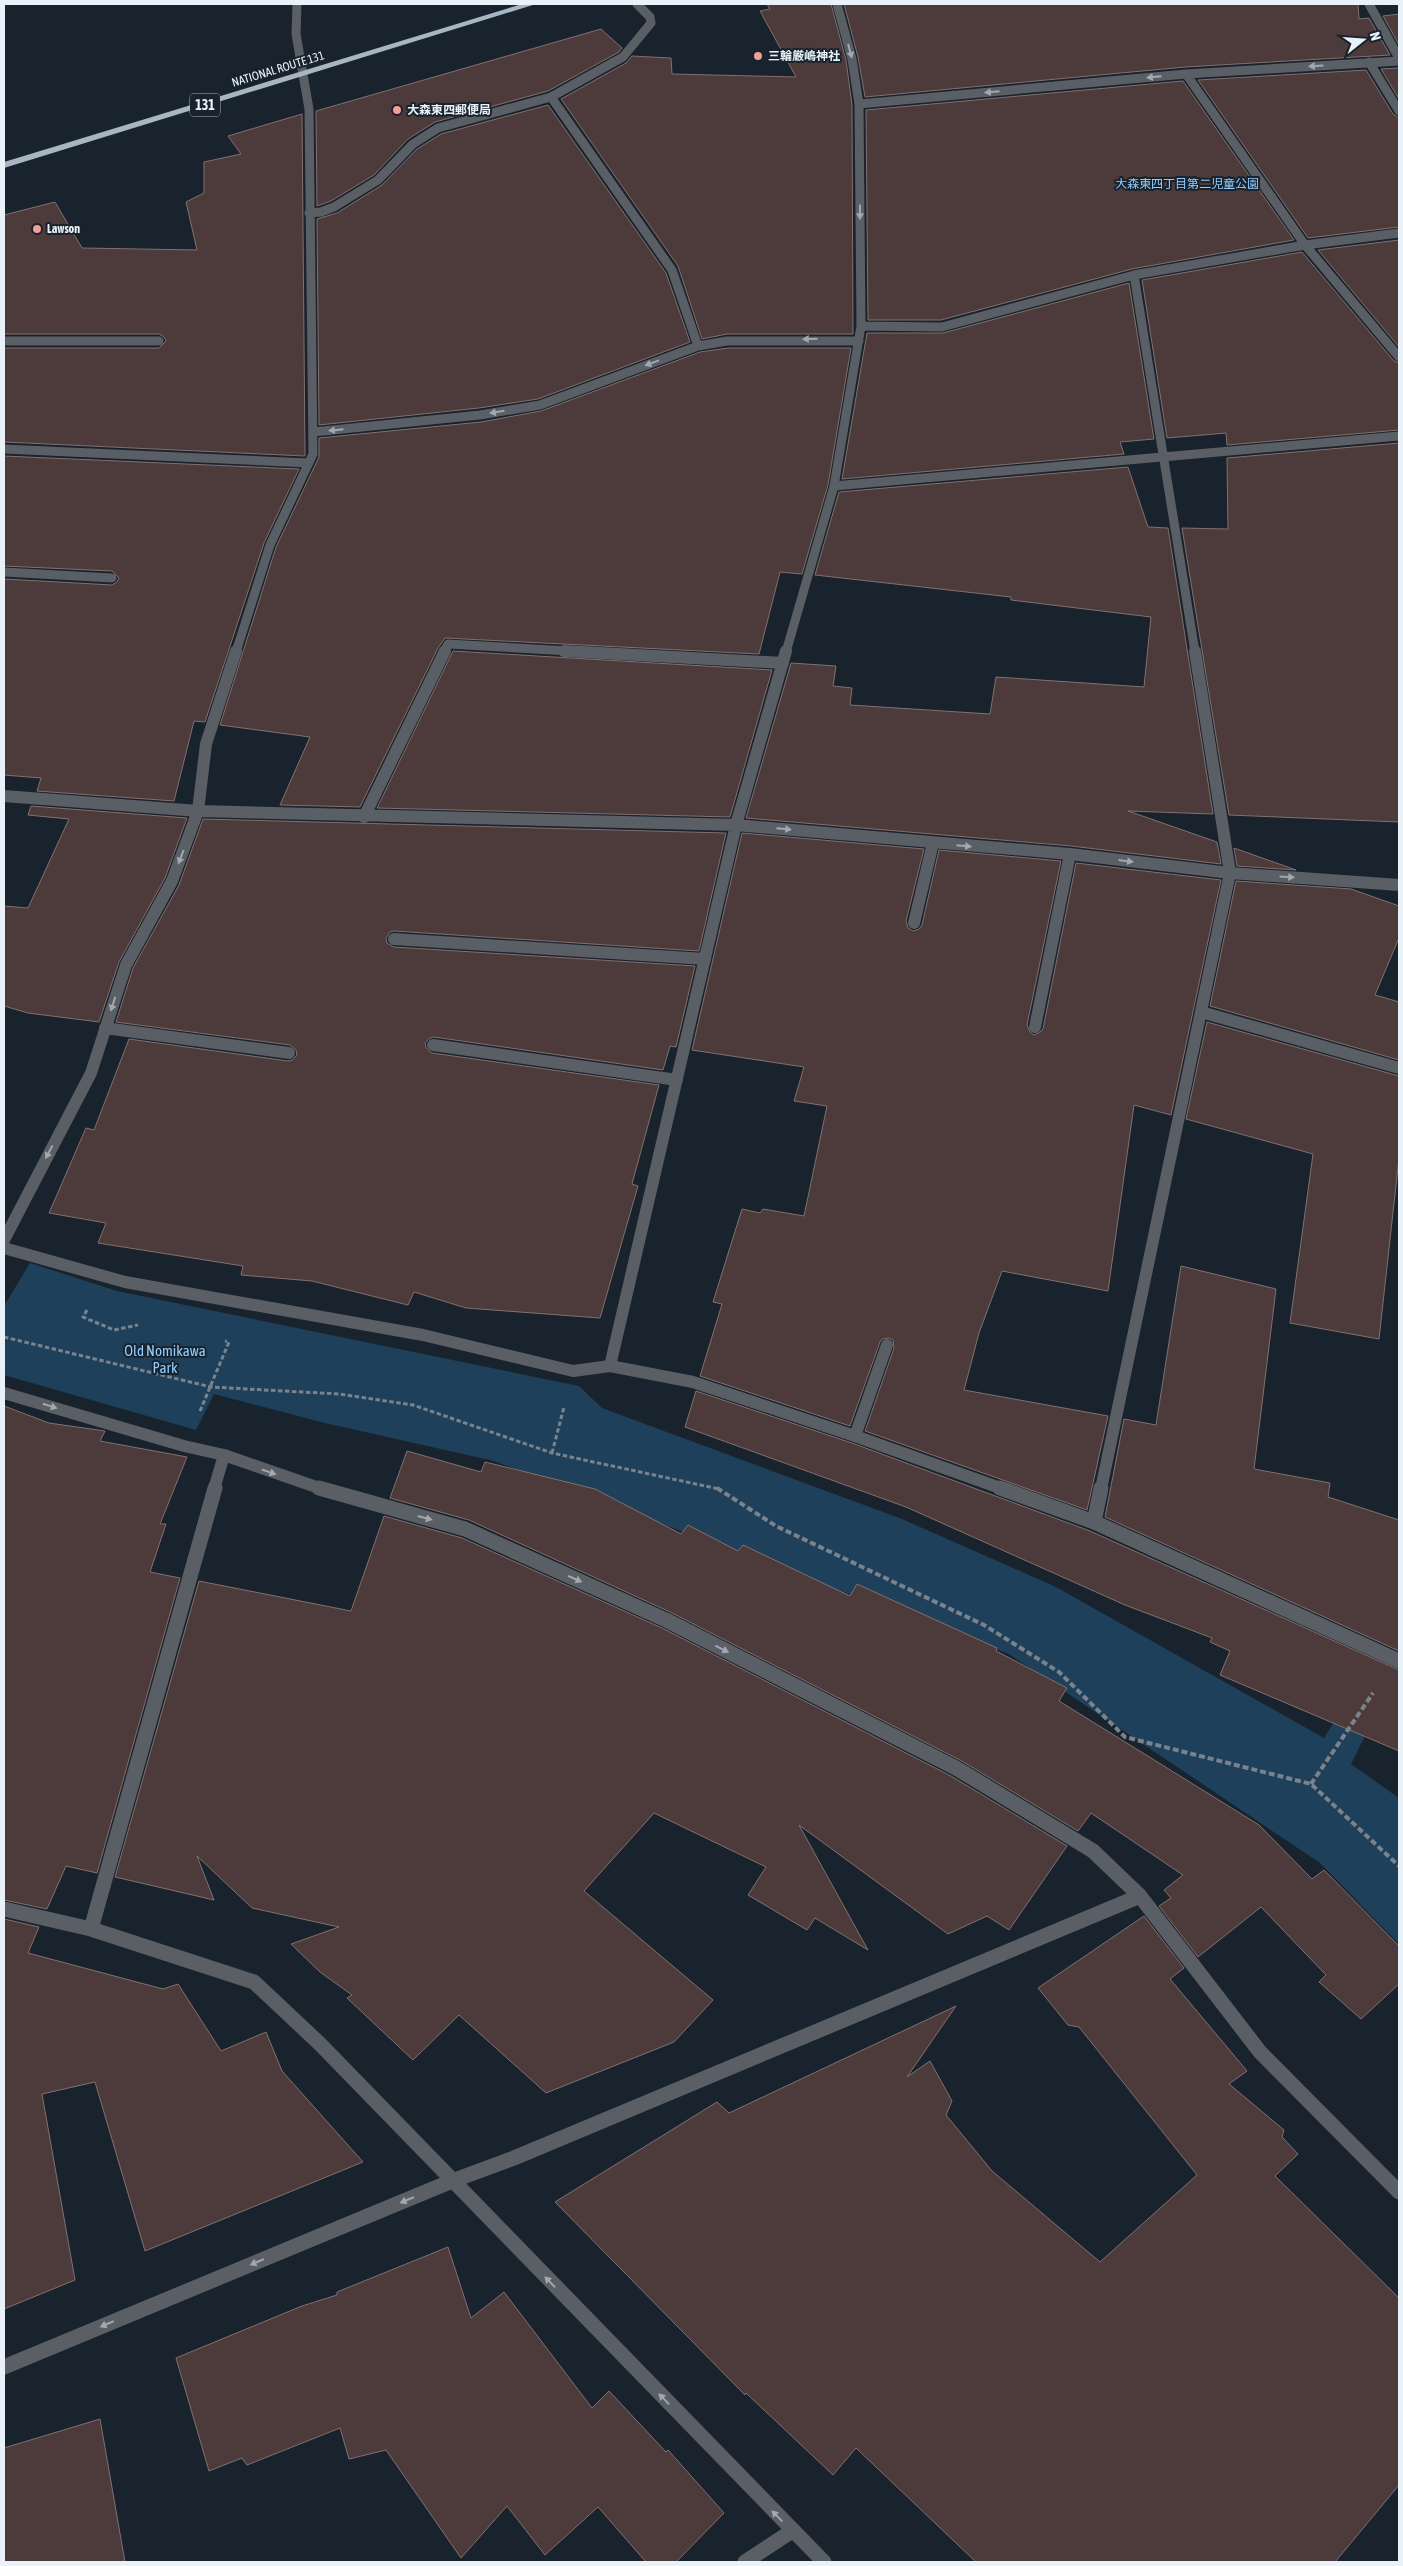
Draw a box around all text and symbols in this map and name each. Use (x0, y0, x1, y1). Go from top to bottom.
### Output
north arrow (1338, 15, 1388, 65)
text: N (1367, 30, 1384, 42)
one-way arrow (847, 43, 855, 58)
street label: NATIONAL ROUTE 131 (230, 48, 326, 90)
place label: 三輪厳嶋神社 (768, 49, 840, 63)
marker: 三輪厳嶋神社 (752, 50, 764, 62)
one-way arrow (1307, 62, 1323, 70)
one-way arrow (1145, 73, 1161, 81)
one-way arrow (983, 88, 999, 96)
road number: 131 (190, 94, 220, 116)
place label: 大森東四郵便局 (407, 103, 491, 117)
marker: 大森東四郵便局 (391, 104, 403, 116)
park label: 大森東四丁目第二児童公園 (1115, 177, 1259, 191)
one-way arrow (856, 205, 864, 221)
place label: Lawson (47, 222, 80, 236)
marker: Lawson (31, 223, 43, 235)
one-way arrow (802, 336, 818, 344)
one-way arrow (644, 360, 659, 367)
one-way arrow (489, 409, 505, 417)
one-way arrow (327, 426, 343, 434)
one-way arrow (777, 825, 793, 833)
one-way arrow (956, 842, 972, 850)
one-way arrow (177, 849, 184, 864)
one-way arrow (1118, 857, 1134, 865)
one-way arrow (1279, 873, 1295, 881)
one-way arrow (109, 996, 116, 1011)
one-way arrow (45, 1145, 53, 1160)
park label: Old Nomikawa Park (124, 1342, 206, 1376)
one-way arrow (43, 1403, 58, 1411)
one-way arrow (262, 1469, 277, 1476)
one-way arrow (418, 1515, 433, 1523)
one-way arrow (568, 1575, 582, 1583)
one-way arrow (715, 1645, 729, 1653)
one-way arrow (400, 2196, 414, 2204)
one-way arrow (249, 2258, 264, 2266)
one-way arrow (545, 2277, 557, 2289)
one-way arrow (100, 2321, 114, 2329)
one-way arrow (658, 2393, 670, 2405)
one-way arrow (771, 2510, 783, 2522)

